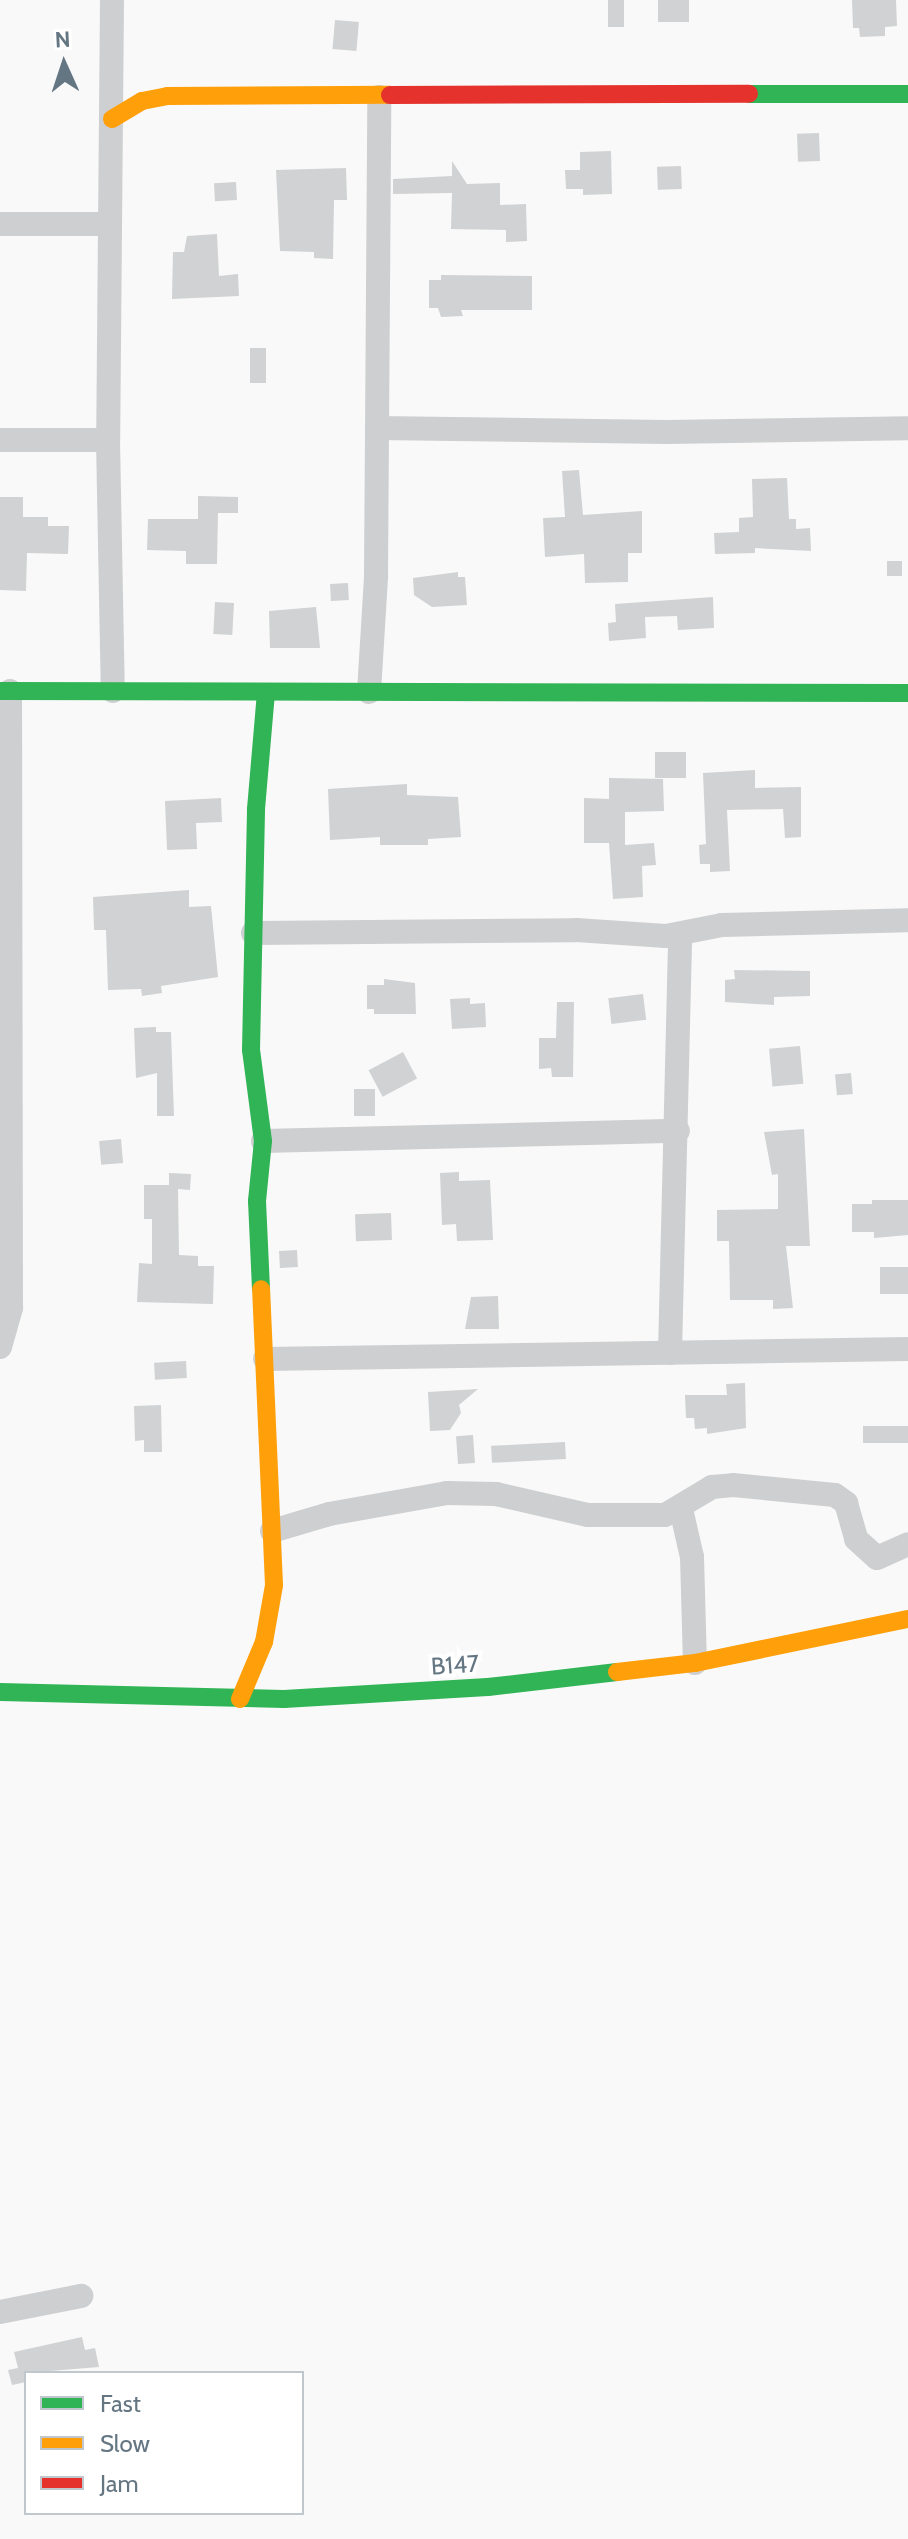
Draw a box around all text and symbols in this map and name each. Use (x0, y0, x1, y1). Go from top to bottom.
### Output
north arrow (24, 24, 104, 104)
text: N (54, 26, 71, 53)
street label: B147 (430, 1649, 480, 1681)
legend (24, 2371, 304, 2515)
text: Fast (100, 2389, 141, 2418)
text: Slow (100, 2429, 150, 2458)
text: Jam (100, 2469, 138, 2498)

